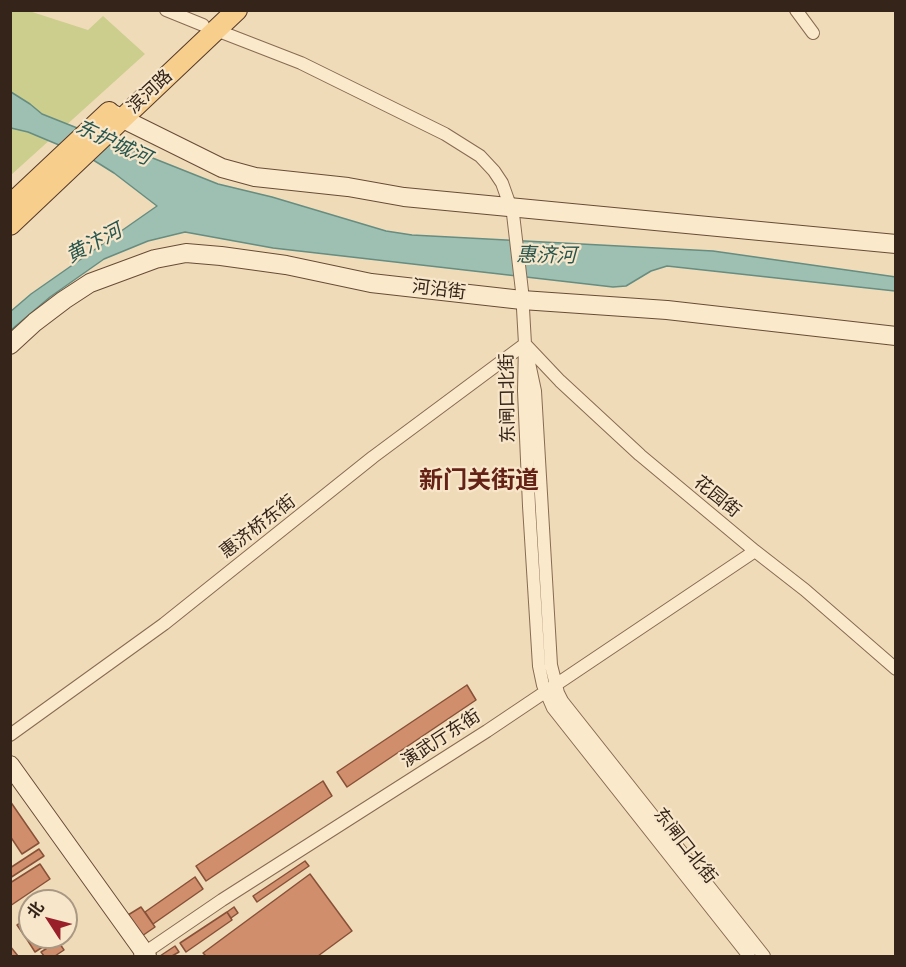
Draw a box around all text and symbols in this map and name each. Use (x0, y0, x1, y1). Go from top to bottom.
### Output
street label: 滨河路 (123, 66, 177, 118)
water label: 东护城河 (72, 115, 154, 171)
water label: 黄汴河 (62, 219, 126, 269)
water label: 惠济河 (516, 243, 576, 269)
street label: 河沿街 (411, 276, 467, 304)
street label: 东闸口北街 (496, 353, 520, 443)
district label: 新门关街道 (419, 467, 539, 495)
street label: 花园街 (689, 472, 745, 522)
street label: 惠济桥东街 (216, 491, 300, 563)
street label: 演武厅东街 (397, 705, 485, 773)
street label: 东闸口北街 (649, 804, 721, 888)
north arrow (18, 889, 78, 949)
text: 北 (22, 897, 48, 922)

